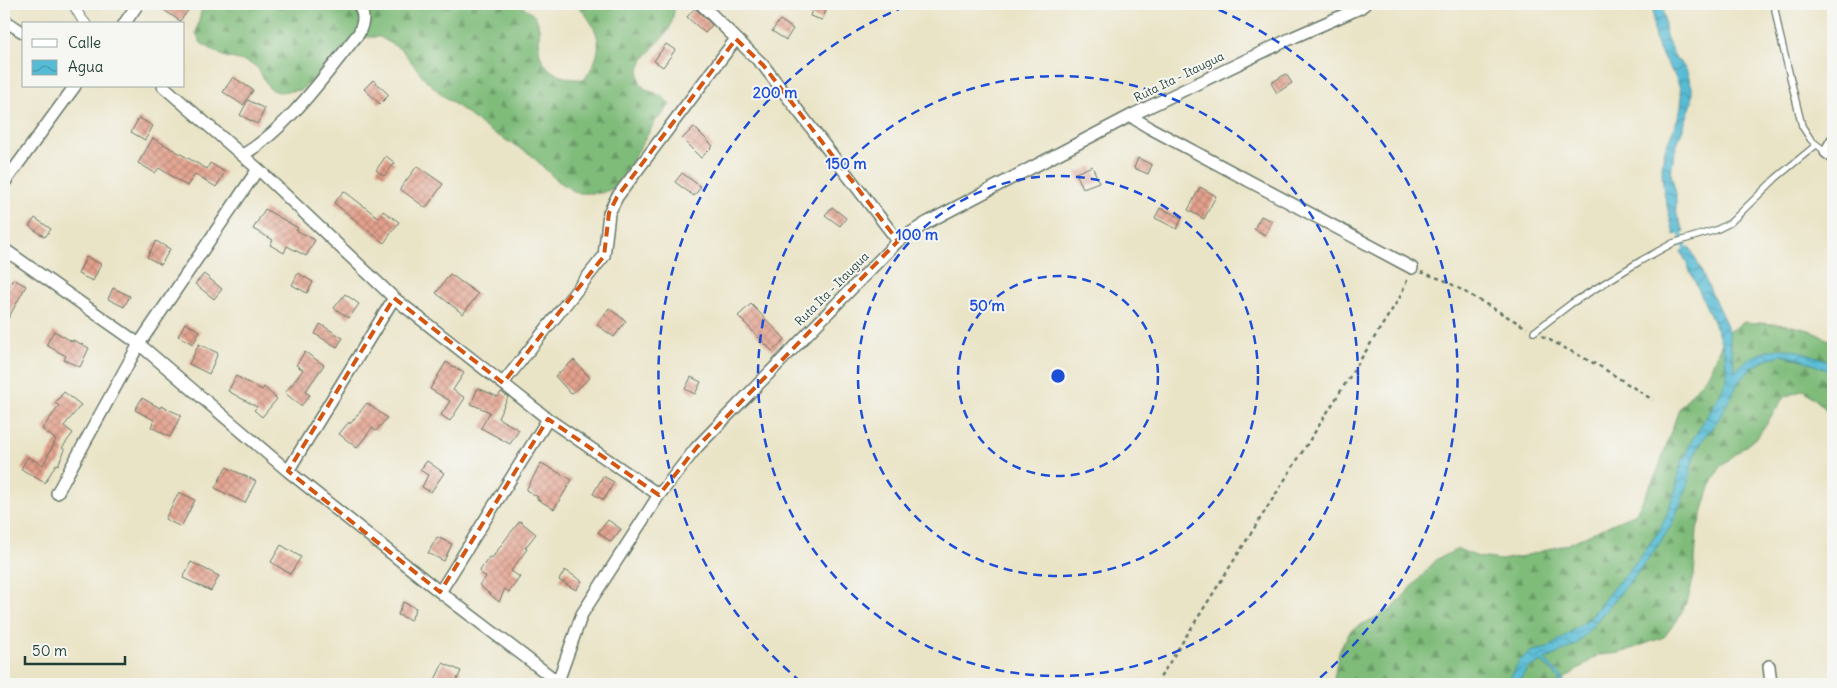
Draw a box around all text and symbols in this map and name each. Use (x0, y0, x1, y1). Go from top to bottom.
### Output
legend (22, 22, 185, 88)
text: Calle (68, 33, 101, 52)
street label: Ruta Ita - Itaugua (1131, 48, 1226, 105)
text: Agua (68, 57, 104, 76)
text: 200 m (753, 83, 797, 102)
text: 150 m (825, 154, 867, 173)
text: 100 m (896, 225, 938, 244)
street label: Ruta Ita - Itaugua (792, 249, 872, 329)
text: 50 m (969, 296, 1005, 315)
centre of rings (1049, 367, 1067, 385)
scale bar (25, 633, 125, 665)
text: 50 m (32, 641, 67, 660)

